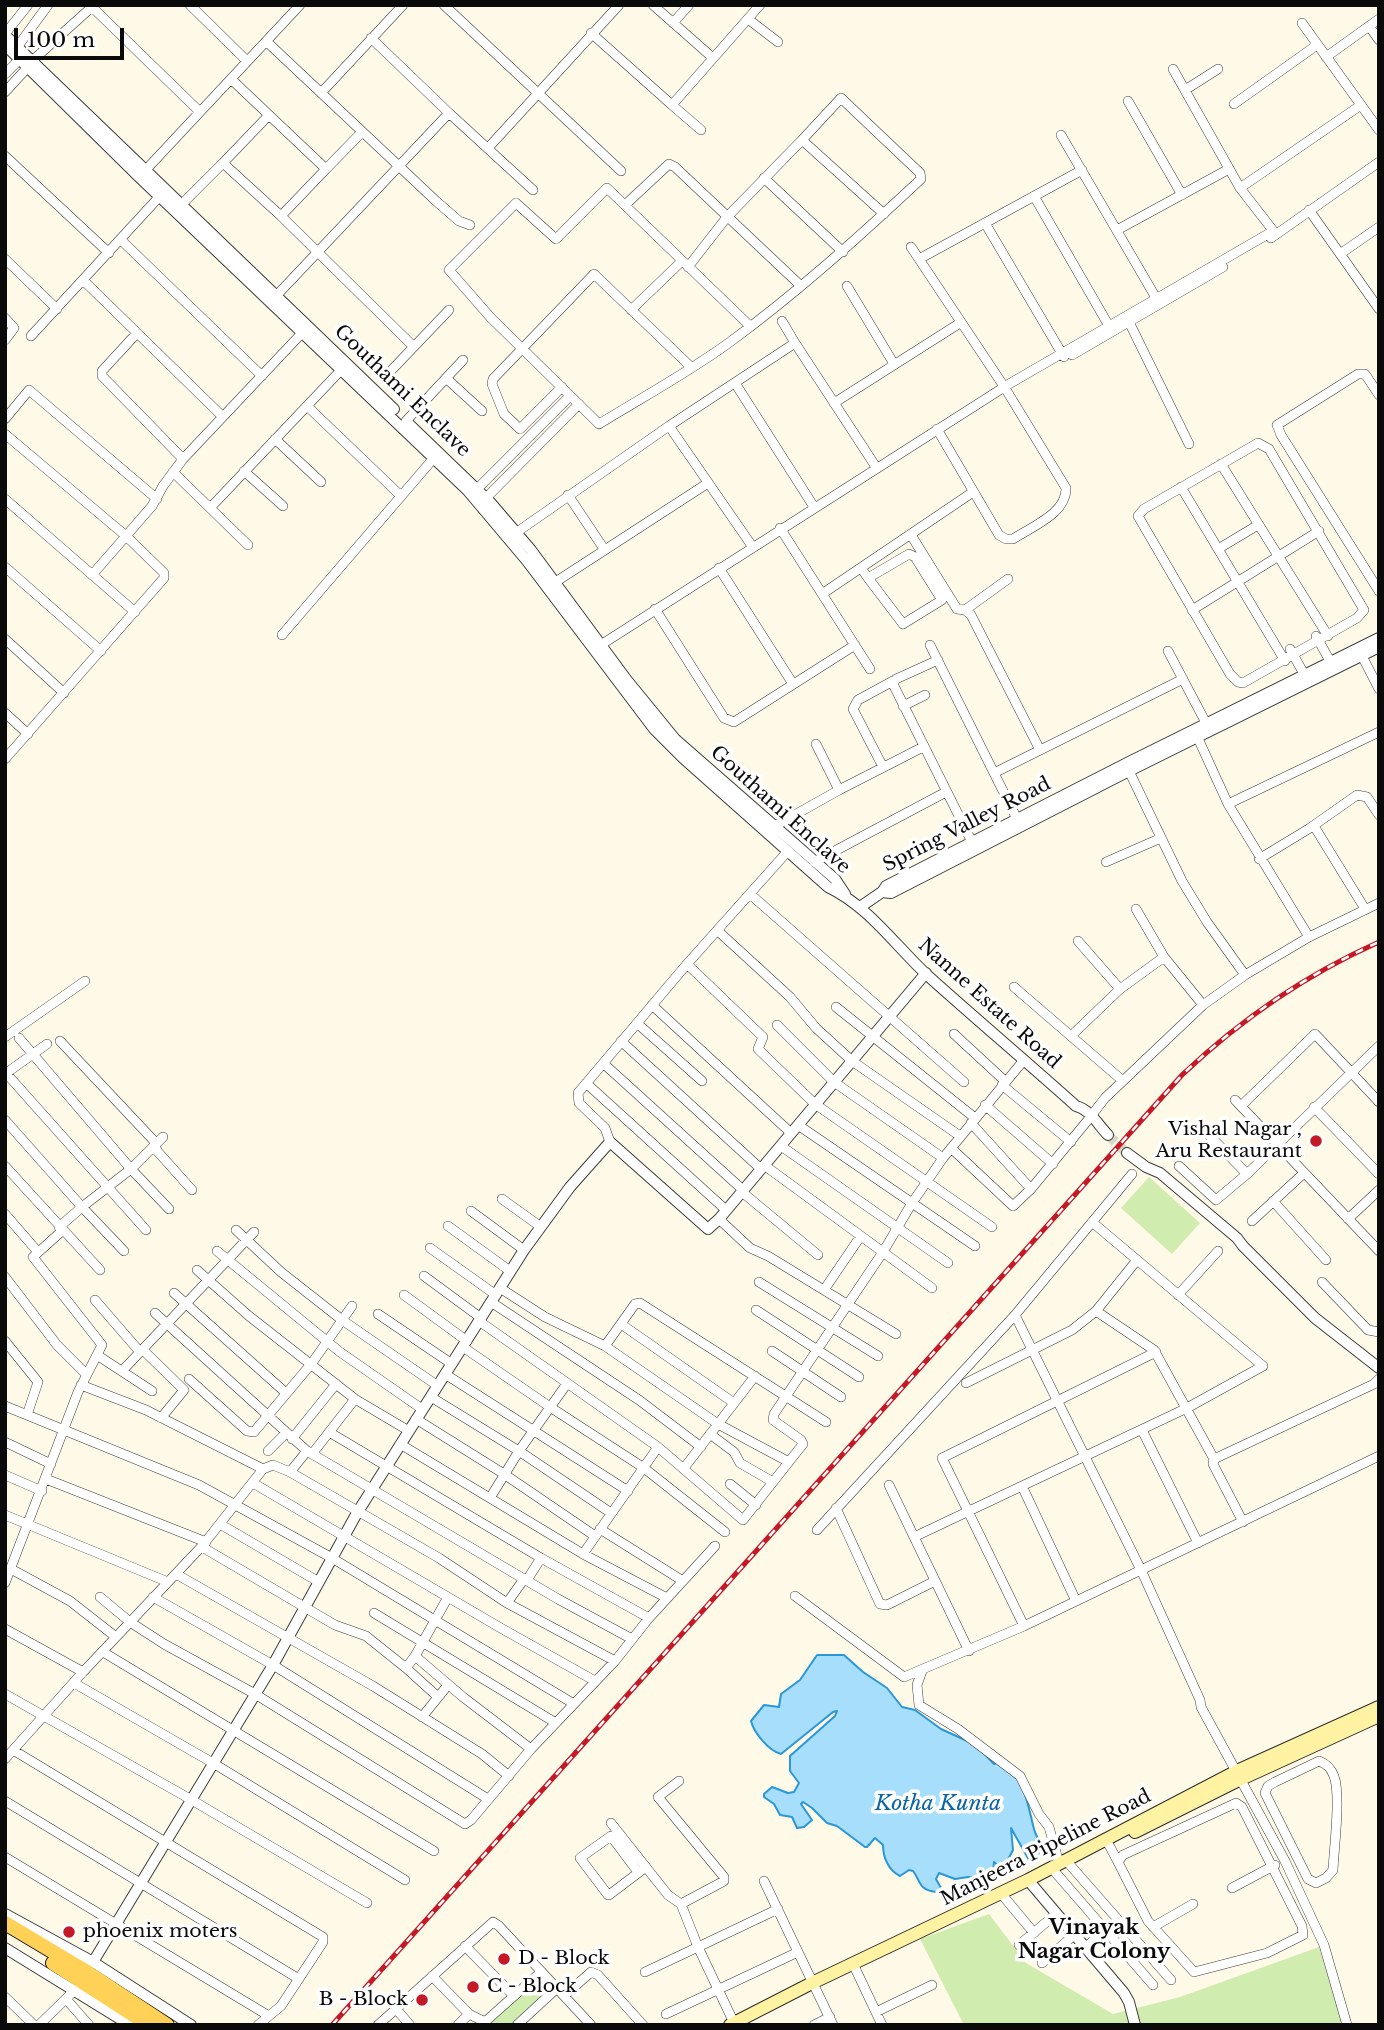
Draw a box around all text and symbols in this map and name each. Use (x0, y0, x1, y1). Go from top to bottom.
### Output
scale bar (18, 14, 128, 58)
text: 100 m (27, 27, 95, 53)
street label: Gouthami Enclave (329, 320, 475, 462)
street label: Gouthami Enclave (705, 741, 855, 879)
street label: Spring Valley Road (879, 773, 1055, 877)
street label: Nanne Estate Road (913, 934, 1065, 1074)
place label: Vishal Nagar , Aru Restaurant (1155, 1119, 1302, 1163)
marker: Vishal Nagar , Aru Restaurant (1308, 1133, 1324, 1149)
street label: Manjeera Pipeline Road (937, 1785, 1155, 1911)
water label: Kotha Kunta (875, 1791, 1001, 1817)
district label: Vinayak Nagar Colony (1018, 1915, 1170, 1965)
place label: phoenix moters (83, 1921, 237, 1943)
marker: phoenix moters (61, 1924, 77, 1940)
place label: D - Block (518, 1948, 610, 1970)
marker: D - Block (496, 1951, 512, 1967)
place label: C - Block (487, 1976, 577, 1998)
marker: C - Block (465, 1979, 481, 1995)
place label: B - Block (319, 1989, 408, 2011)
marker: B - Block (414, 1992, 430, 2008)

